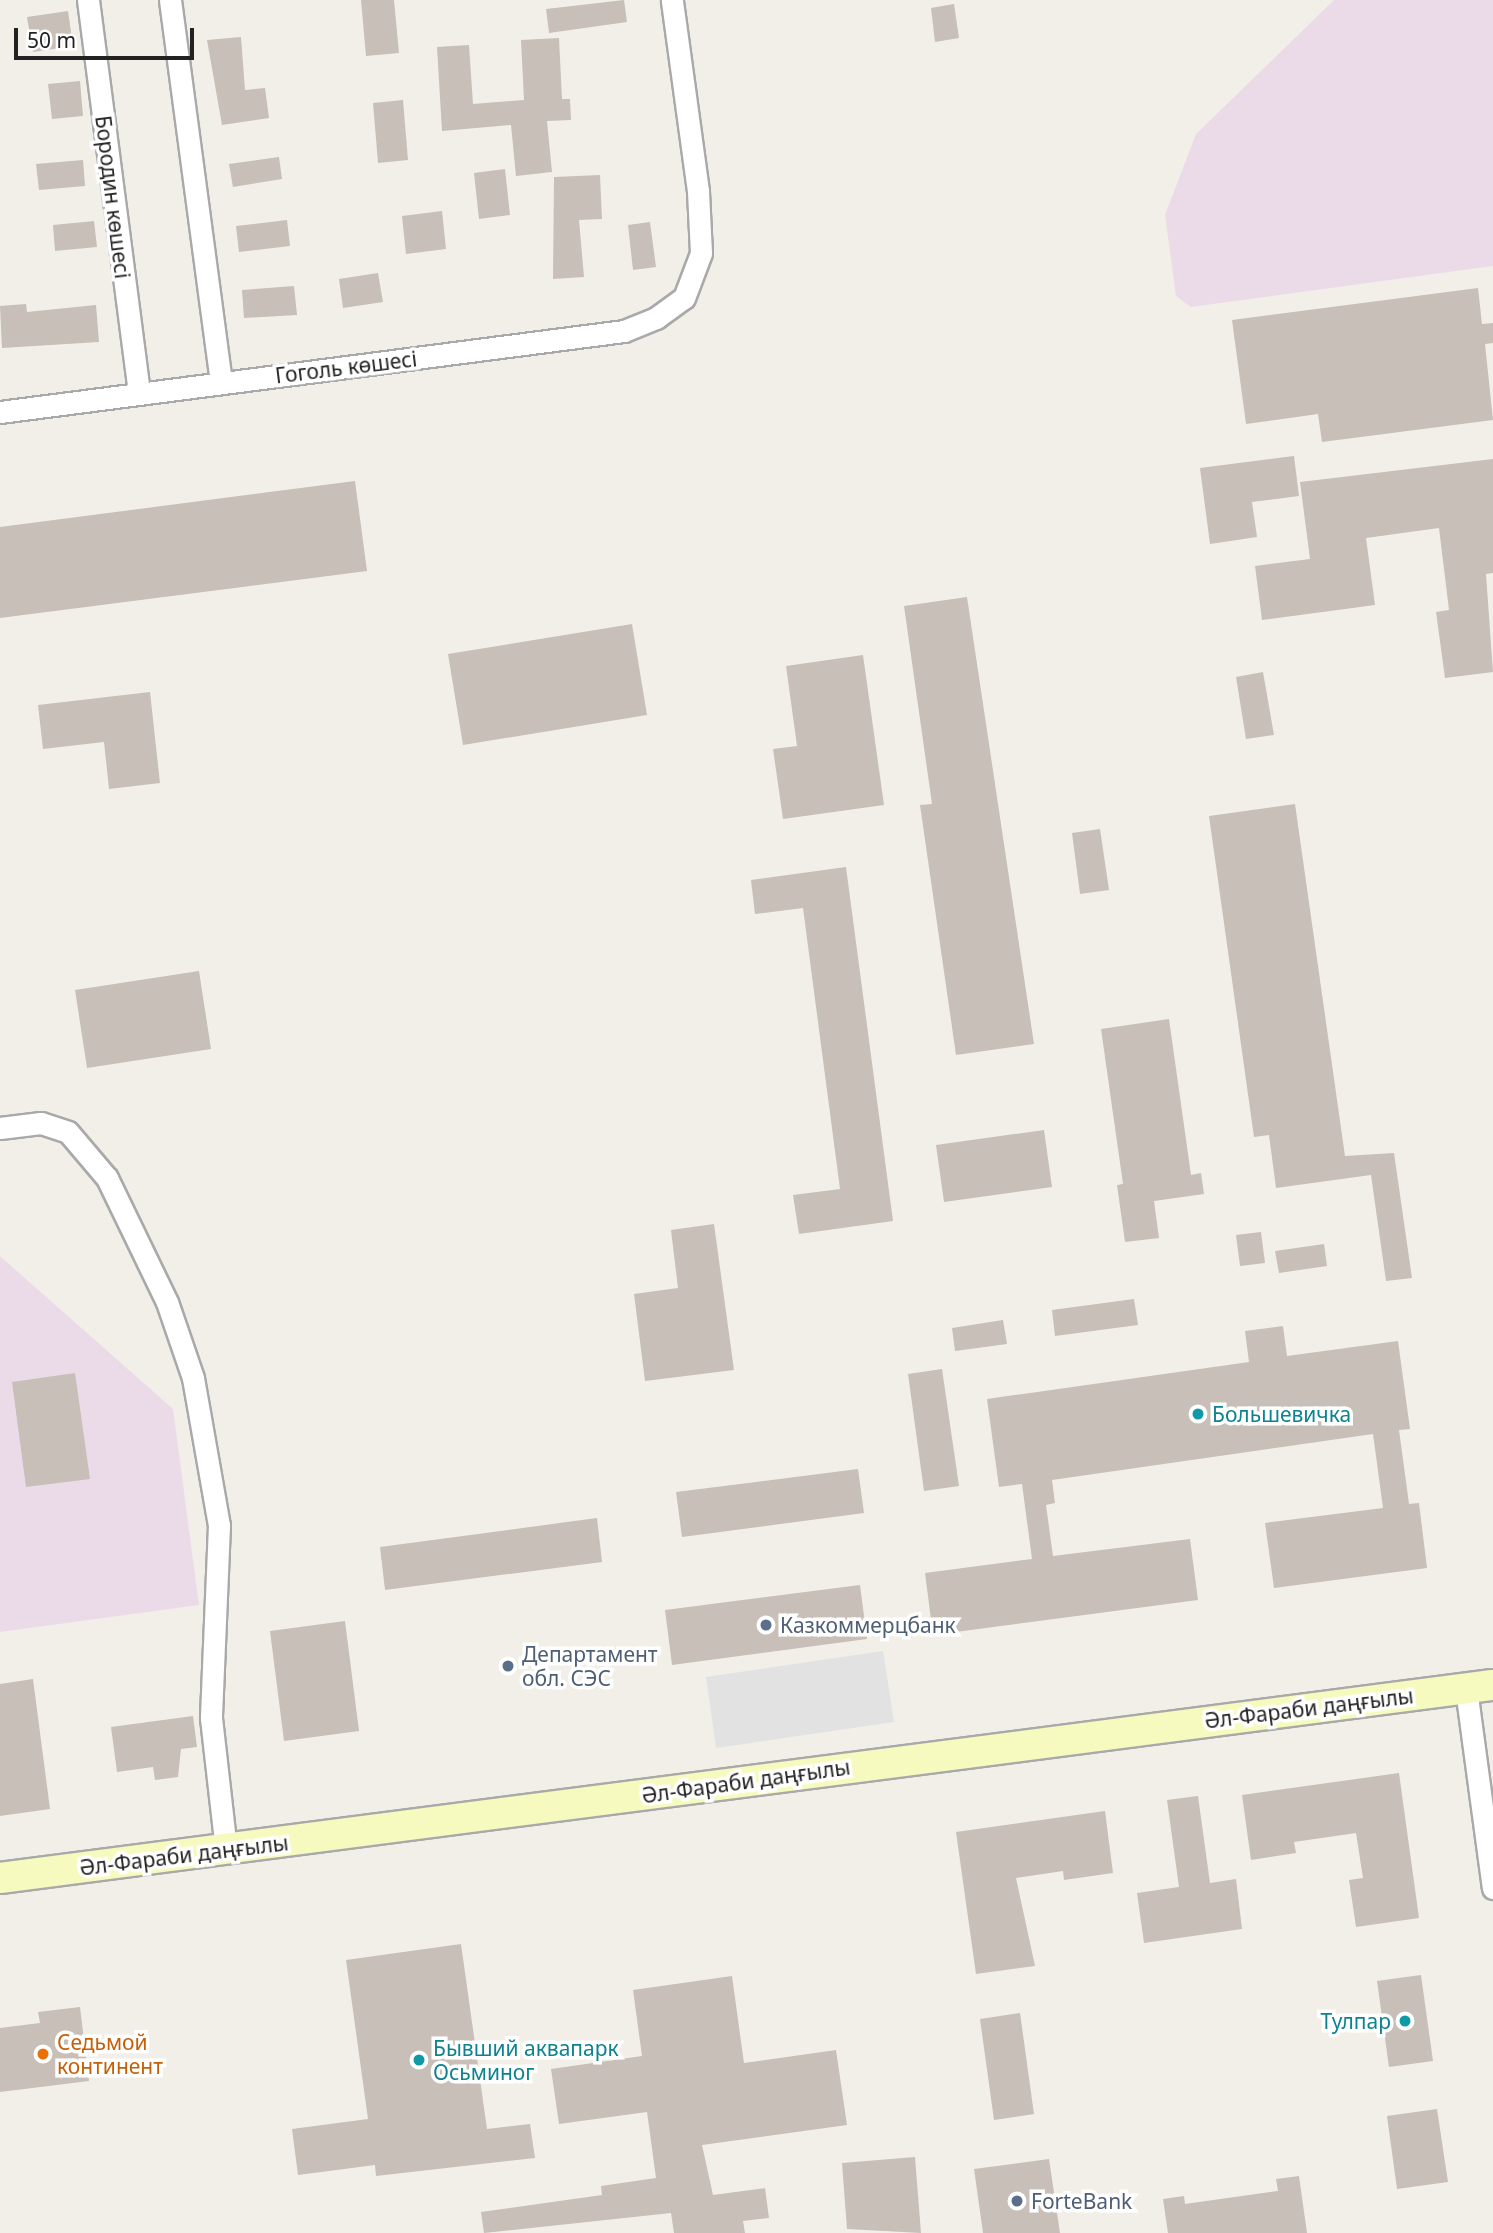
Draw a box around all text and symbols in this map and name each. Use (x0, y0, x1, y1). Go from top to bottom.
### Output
scale bar (18, 14, 198, 58)
text: 50 m (27, 26, 76, 54)
street label: Бородин көшесі (90, 114, 136, 280)
street label: Гоголь көшесі (274, 346, 418, 388)
place label: Большевичка (1212, 1401, 1351, 1427)
marker: Большевичка (1190, 1406, 1206, 1422)
place label: Казкоммерцбанк (780, 1612, 956, 1638)
marker: Казкоммерцбанк (758, 1617, 774, 1633)
place label: Департамент обл. СЭС (522, 1641, 658, 1691)
marker: Департамент обл. СЭС (500, 1658, 516, 1674)
street label: Әл-Фараби даңғылы (1203, 1683, 1415, 1733)
street label: Әл-Фараби даңғылы (640, 1754, 852, 1808)
street label: Әл-Фараби даңғылы (78, 1830, 290, 1880)
place label: Тулпар (1321, 2008, 1391, 2034)
marker: Тулпар (1397, 2013, 1413, 2029)
place label: Седьмой континент (57, 2029, 163, 2079)
place label: Бывший аквапарк Осьминог (433, 2035, 619, 2085)
marker: Седьмой континент (35, 2046, 51, 2062)
marker: Бывший аквапарк Осьминог (411, 2052, 427, 2068)
place label: ForteBank (1031, 2188, 1132, 2214)
marker: ForteBank (1009, 2193, 1025, 2209)

